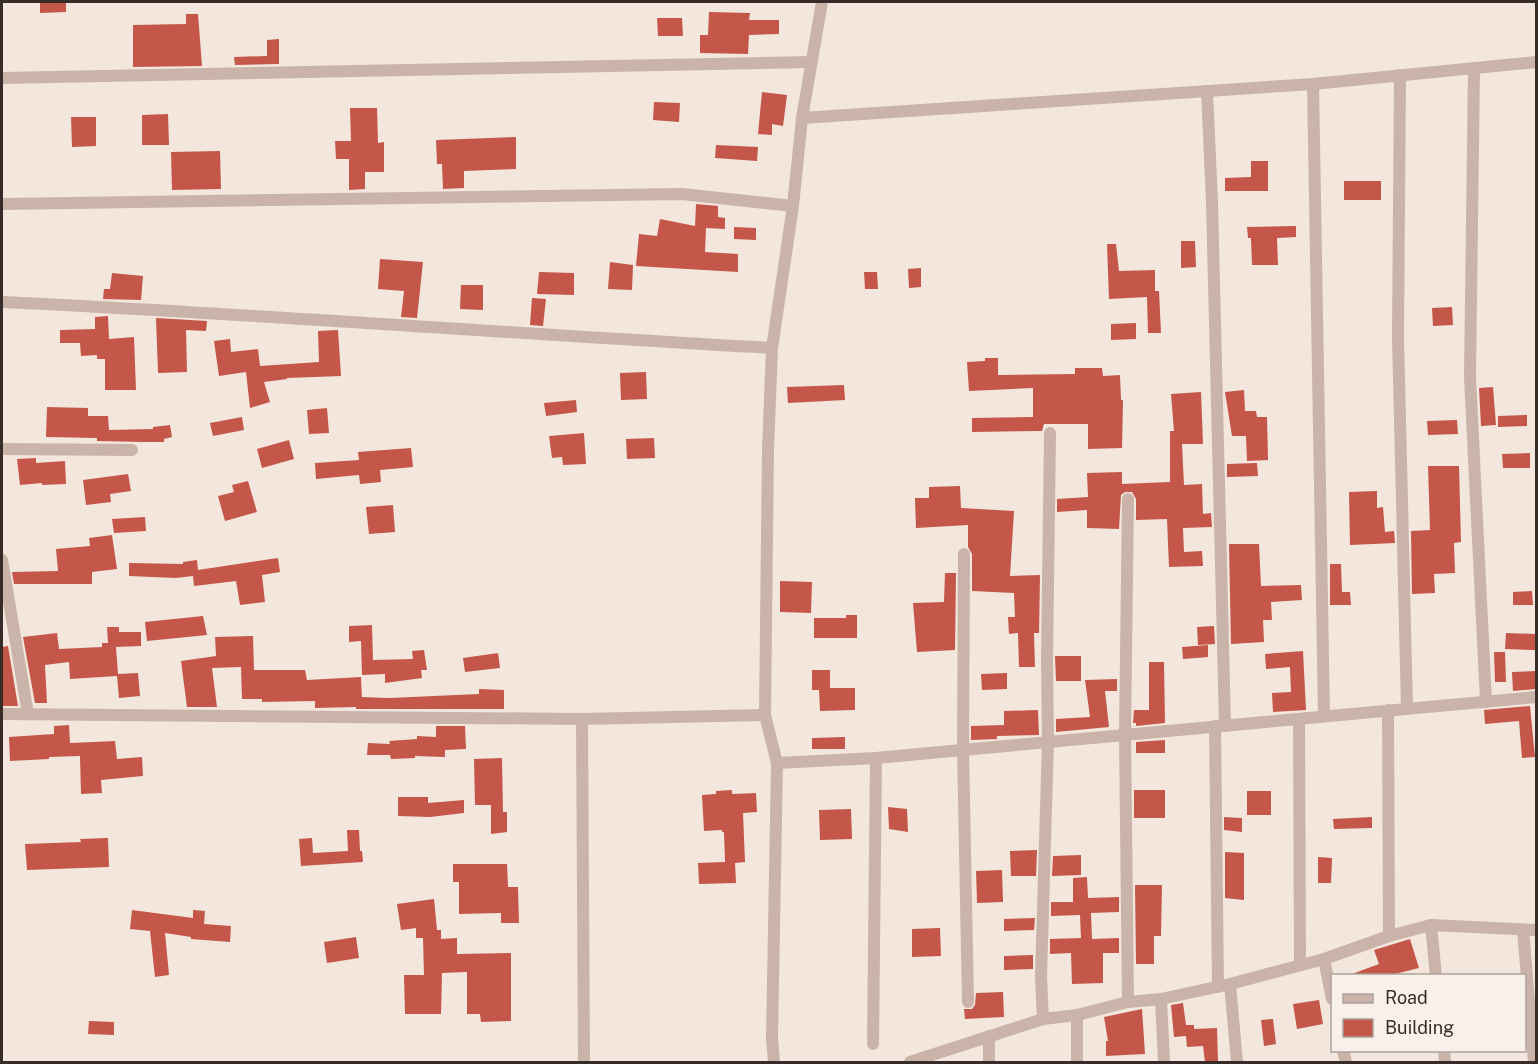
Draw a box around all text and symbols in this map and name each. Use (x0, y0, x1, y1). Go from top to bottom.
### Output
legend (1331, 974, 1526, 1052)
text: Road (1385, 987, 1428, 1008)
text: Building (1385, 1017, 1454, 1038)

